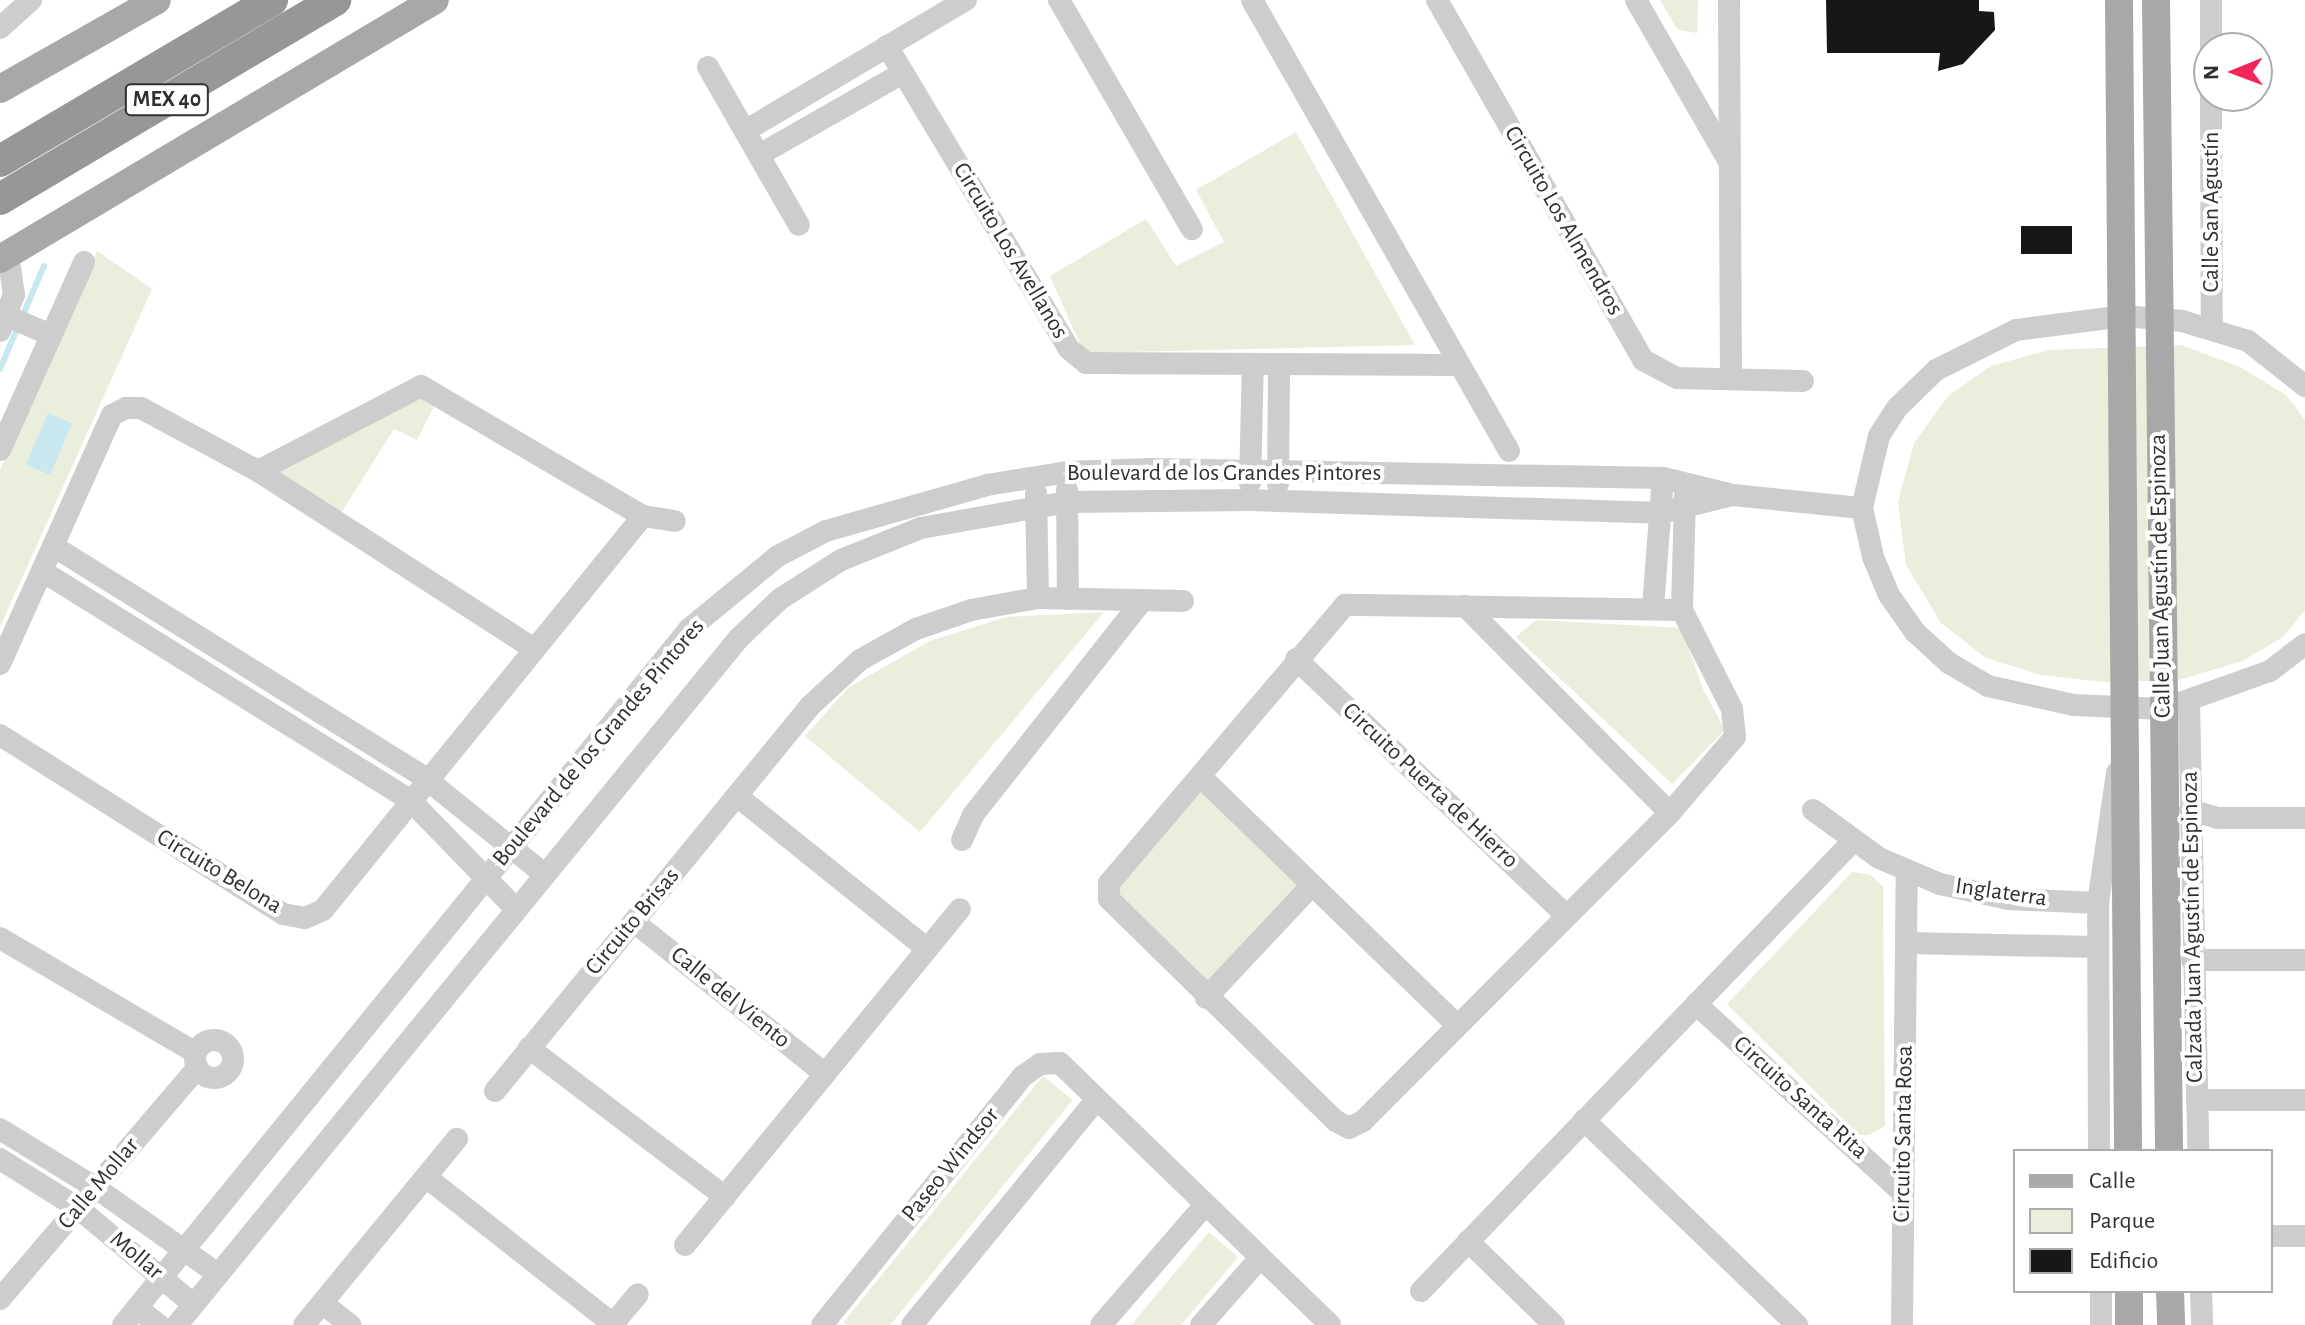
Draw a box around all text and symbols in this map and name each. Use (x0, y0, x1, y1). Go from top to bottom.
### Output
north arrow (2193, 32, 2273, 112)
text: N (2200, 65, 2222, 80)
road number: MEX 40 (123, 82, 211, 118)
street label: Circuito Los Almendros (1497, 121, 1629, 321)
street label: Calle San Agustín (2198, 131, 2226, 293)
street label: Circuito Los Avellanos (946, 158, 1074, 344)
street label: Calle Juan Agustín de Espinoza (2144, 434, 2178, 718)
street label: Boulevard de los Grandes Pintores (1067, 460, 1381, 488)
street label: Boulevard de los Grandes Pintores (487, 613, 711, 873)
street label: Circuito Puerta de Hierro (1336, 697, 1524, 875)
street label: Calzada Juan Agustín de Espinoza (2176, 771, 2210, 1083)
street label: Circuito Belona (151, 823, 287, 921)
street label: Circuito Brisas (580, 862, 686, 982)
street label: Inglaterra (1953, 872, 2049, 914)
street label: Calle del Viento (664, 941, 796, 1055)
street label: Circuito Santa Rita (1727, 1030, 1873, 1166)
street label: Circuito Santa Rosa (1888, 1045, 1920, 1223)
street label: Paseo Windsor (896, 1102, 1006, 1228)
street label: Calle Mollar (52, 1132, 146, 1236)
legend (2013, 1149, 2273, 1293)
text: Calle (2089, 1169, 2136, 1193)
text: Parque (2089, 1209, 2155, 1233)
street label: Mollar (103, 1225, 169, 1287)
text: Edificio (2089, 1249, 2158, 1273)

